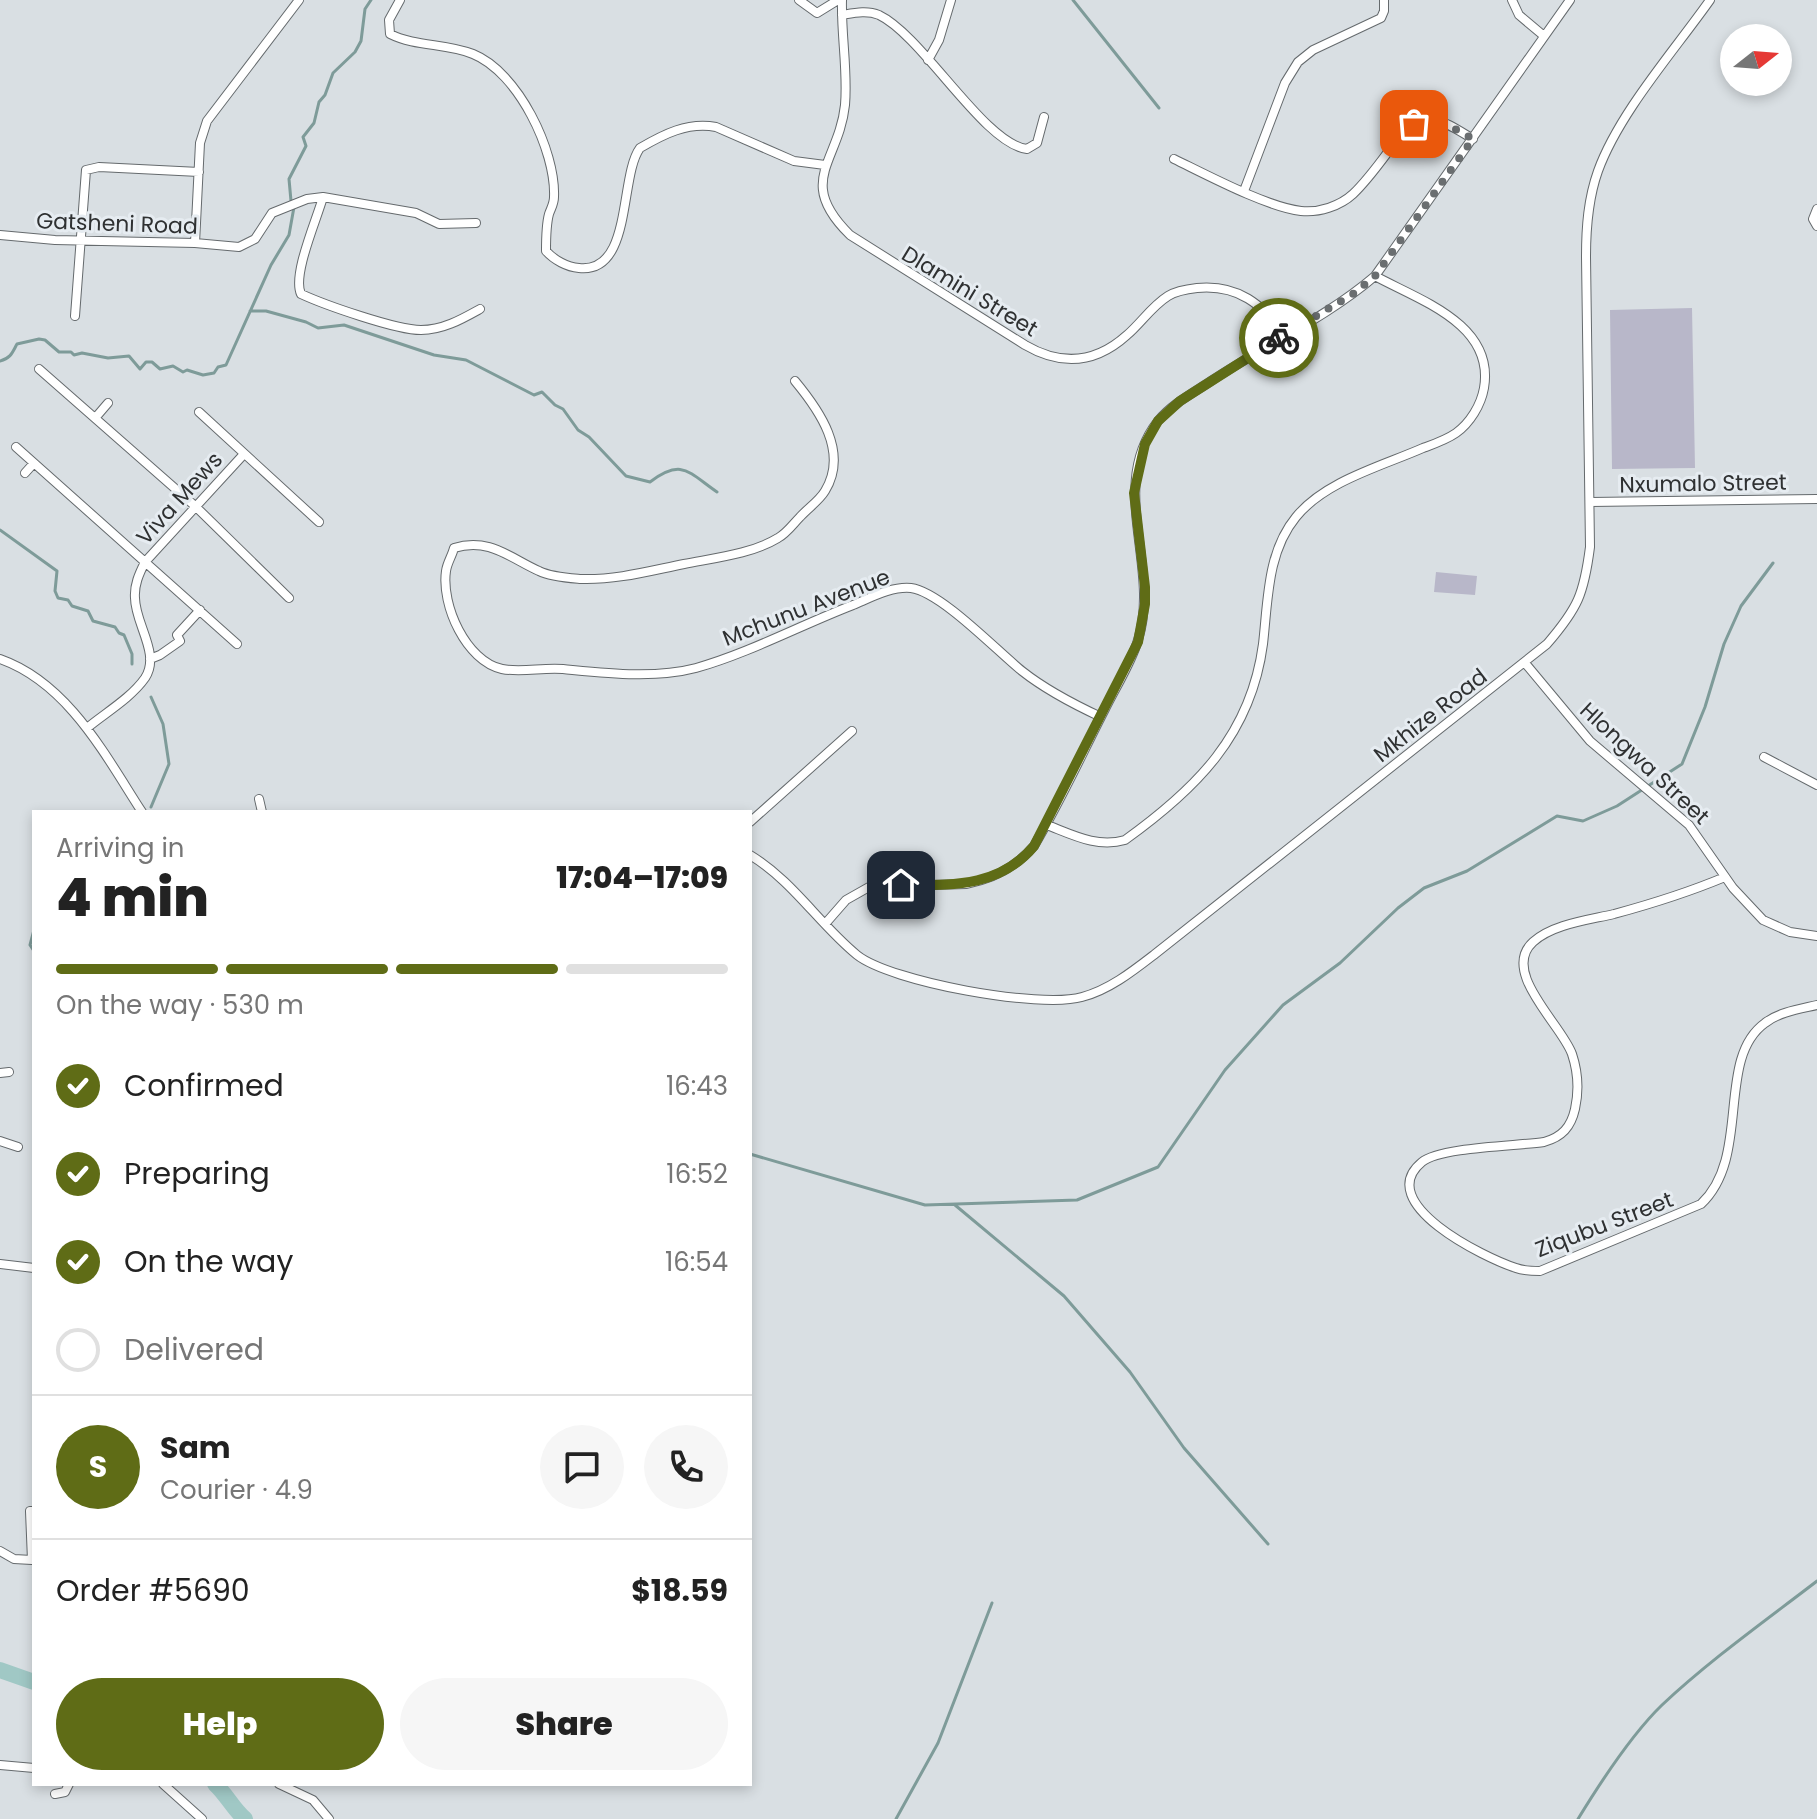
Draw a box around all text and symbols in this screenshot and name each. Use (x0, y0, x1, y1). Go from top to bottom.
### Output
north arrow (1720, 24, 1792, 96)
map controls (1720, 24, 1792, 96)
pin (1380, 90, 1448, 158)
icon: bag (1392, 102, 1436, 146)
street label: Gatsheni Road (36, 205, 198, 242)
street label: Dlamini Street (896, 239, 1044, 344)
courier (1239, 298, 1319, 378)
icon: bike (1257, 316, 1301, 360)
street label: Viva Mews (129, 445, 230, 552)
street label: Nxumalo Street (1619, 467, 1787, 500)
street label: Mchunu Avenue (718, 561, 894, 654)
street label: Mkhize Road (1367, 661, 1494, 770)
street label: Hlongwa Street (1573, 695, 1716, 832)
text: Arriving in (56, 830, 185, 866)
pin (867, 851, 935, 919)
text: 17:04–17:09 (556, 856, 728, 899)
text: 4 min (56, 861, 209, 934)
icon: home (879, 863, 923, 907)
text: On the way · 530 m (56, 987, 304, 1023)
icon: check (56, 1064, 100, 1108)
text: Confirmed (124, 1064, 284, 1107)
text: 16:43 (666, 1068, 728, 1104)
icon: check (56, 1152, 100, 1196)
text: Preparing (124, 1152, 270, 1195)
text: 16:52 (666, 1156, 728, 1192)
street label: Ziqubu Street (1531, 1184, 1678, 1265)
icon: check (56, 1240, 100, 1284)
text: On the way (124, 1240, 293, 1283)
text: 16:54 (665, 1244, 728, 1280)
text: Delivered (124, 1328, 264, 1371)
button: chat (540, 1425, 624, 1509)
button: phone (644, 1425, 728, 1509)
text: Sam (160, 1426, 231, 1469)
text: S (89, 1445, 107, 1488)
text: Courier · 4.9 (160, 1472, 313, 1508)
text: Order #5690 (56, 1569, 250, 1612)
text: $18.59 (631, 1569, 728, 1612)
button: Help (56, 1678, 384, 1770)
button: Share (400, 1678, 728, 1770)

